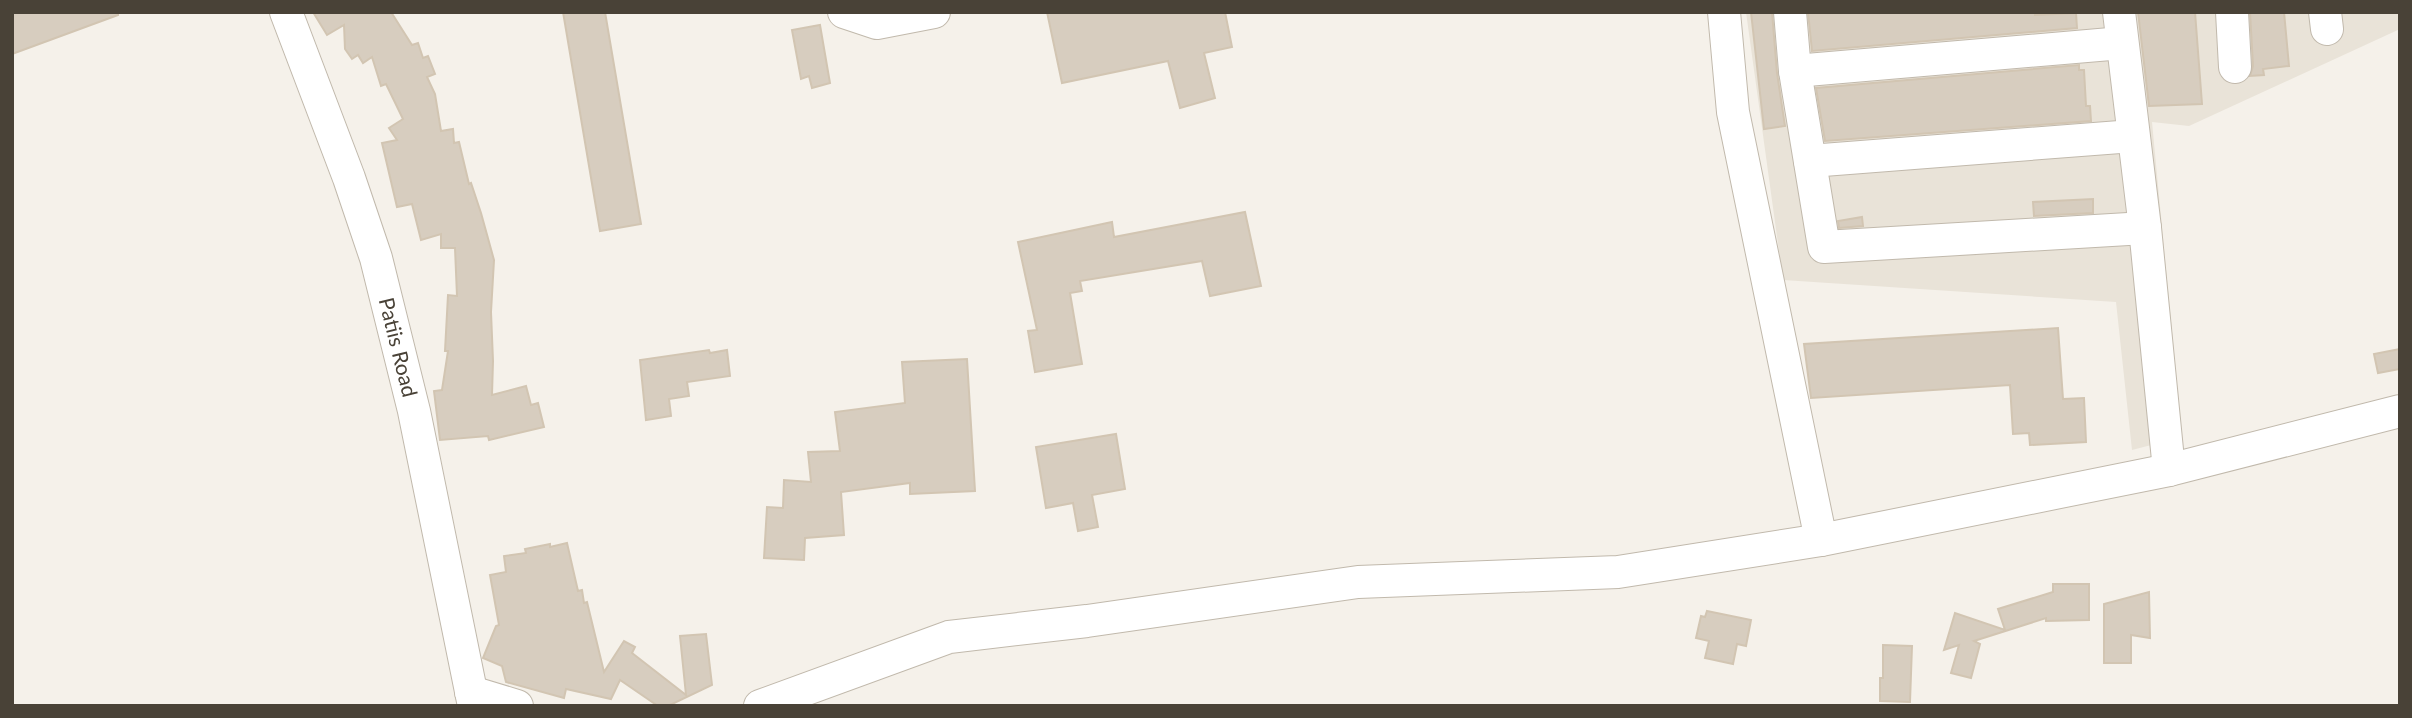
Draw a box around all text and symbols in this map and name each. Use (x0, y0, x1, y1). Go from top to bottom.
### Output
street label: Patiis Road (375, 295, 423, 399)

